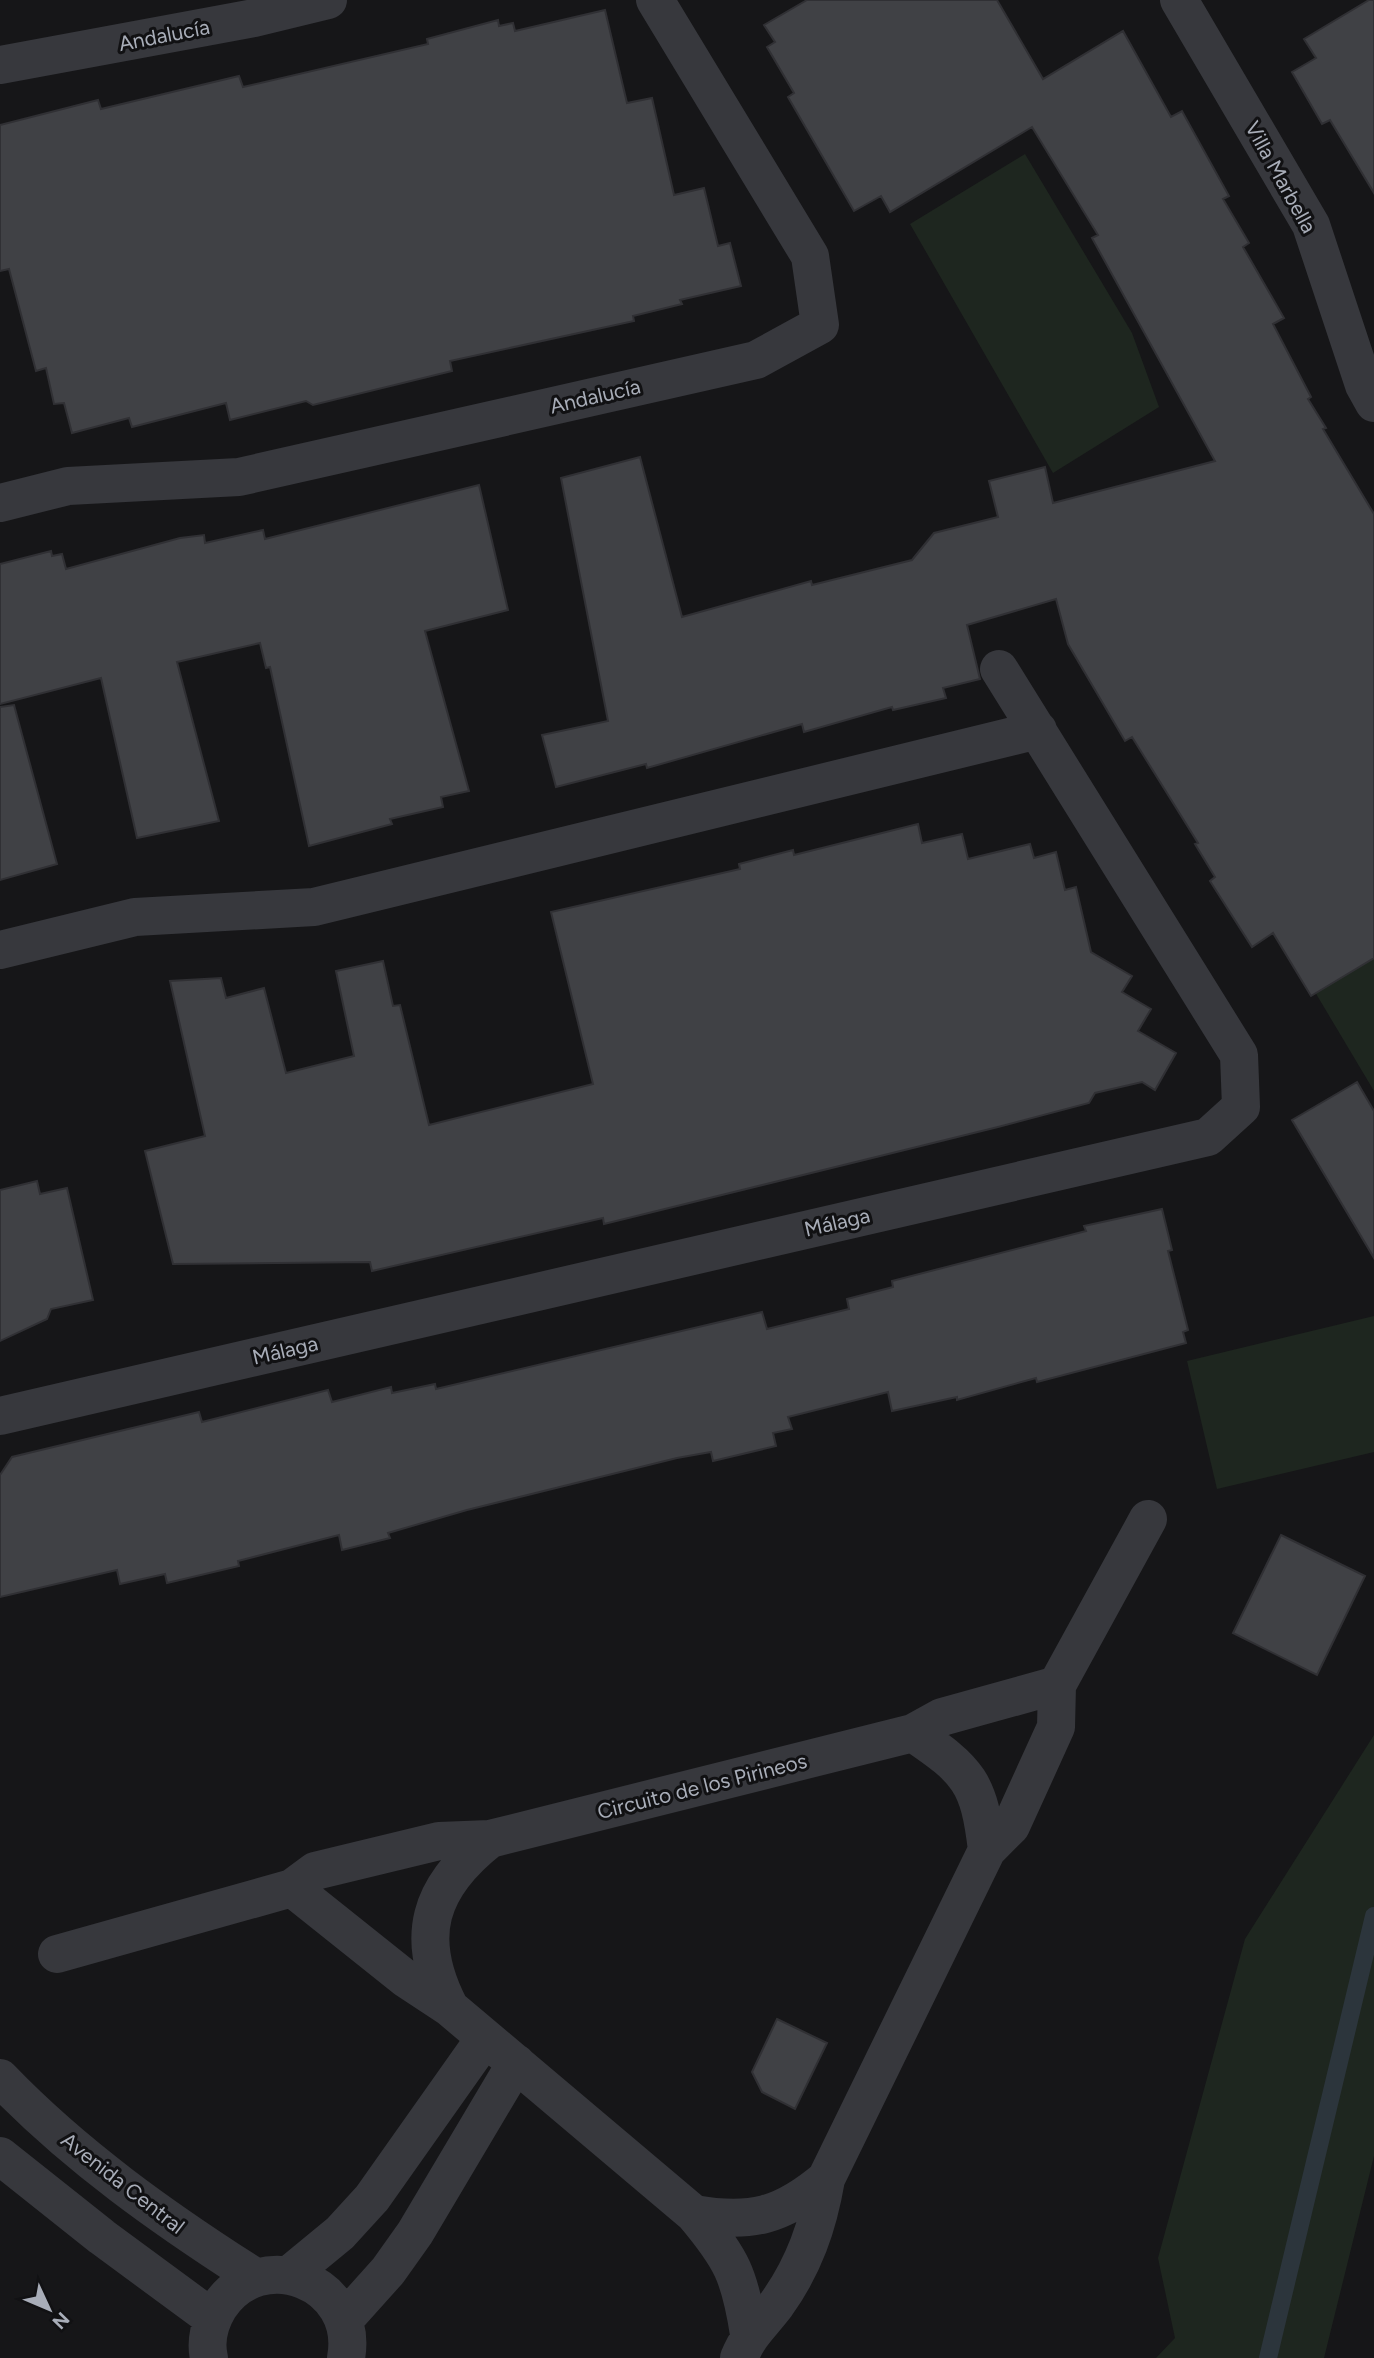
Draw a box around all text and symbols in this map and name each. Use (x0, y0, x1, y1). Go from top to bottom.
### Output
street label: Andalucía (116, 14, 212, 56)
street label: Villa Marbella (1240, 117, 1322, 237)
street label: Andalucía (547, 373, 643, 419)
street label: Málaga (802, 1202, 872, 1242)
street label: Málaga (250, 1330, 320, 1370)
street label: Circuito de los Pirineos (595, 1748, 809, 1824)
street label: Avenida Central (56, 2127, 190, 2239)
north arrow (14, 2274, 84, 2344)
text: N (47, 2307, 74, 2334)

